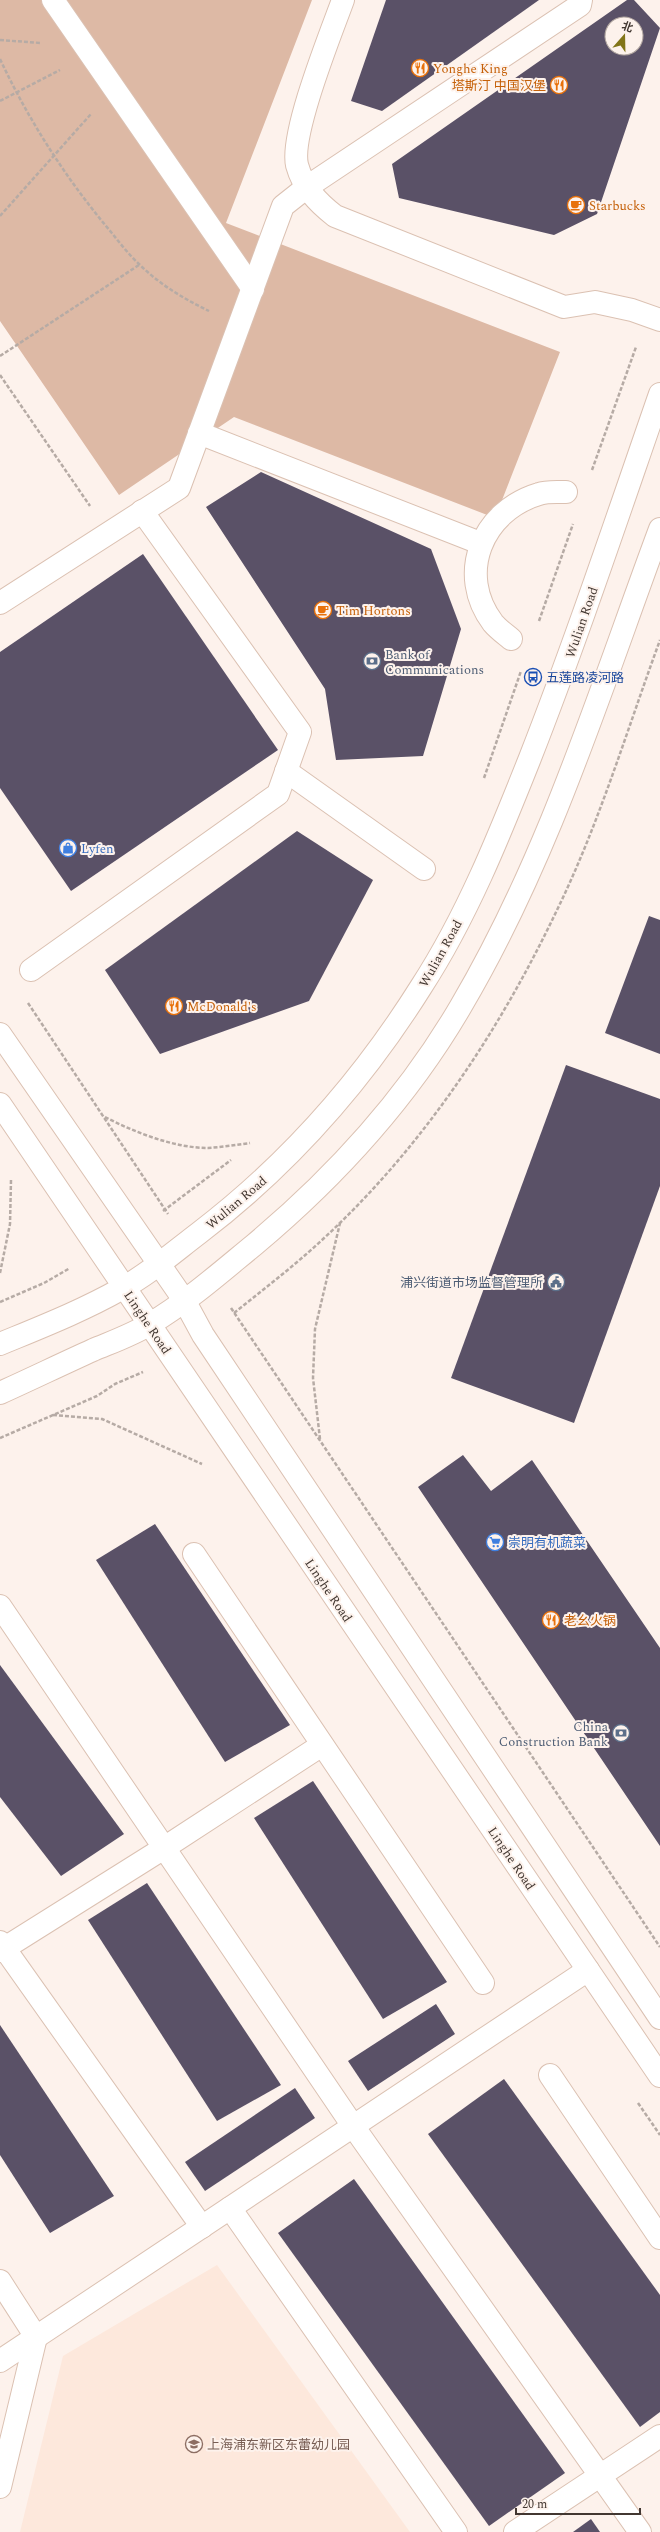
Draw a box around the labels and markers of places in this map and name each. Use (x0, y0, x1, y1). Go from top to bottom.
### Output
restaurant icon: Yonghe King (410, 58, 430, 78)
place label: Yonghe King (433, 59, 508, 79)
restaurant icon: 塔斯汀 中国汉堡 (549, 75, 569, 95)
place label: 塔斯汀 中国汉堡 (452, 76, 546, 96)
cafe icon: Starbucks (566, 195, 586, 215)
place label: Starbucks (589, 196, 646, 216)
cafe icon: Tim Hortons (313, 600, 333, 620)
place label: Tim Hortons (336, 601, 411, 621)
place label: Bank of Communications (385, 645, 484, 680)
bank icon: Bank of Communications (362, 651, 382, 671)
bus stop icon: 五莲路凌河路 (523, 667, 543, 687)
place label: 五莲路凌河路 (546, 668, 624, 688)
shop icon: Lyfen (58, 838, 78, 858)
place label: Lyfen (81, 839, 114, 859)
restaurant icon: McDonald's (164, 996, 184, 1016)
place label: McDonald's (187, 997, 257, 1017)
public building icon: 浦兴街道市场监督管理所 (546, 1272, 566, 1292)
place label: 浦兴街道市场监督管理所 (400, 1273, 543, 1293)
supermarket icon: 崇明有机蔬菜 (485, 1532, 505, 1552)
place label: 崇明有机蔬菜 (508, 1533, 586, 1553)
restaurant icon: 老幺火锅 (541, 1610, 561, 1630)
place label: 老幺火锅 (564, 1611, 616, 1631)
place label: China Construction Bank (499, 1717, 609, 1752)
bank icon: China Construction Bank (611, 1723, 631, 1743)
school or university icon: 上海浦东新区东蕾幼儿园 (184, 2434, 204, 2454)
place label: 上海浦东新区东蕾幼儿园 (207, 2435, 350, 2455)

